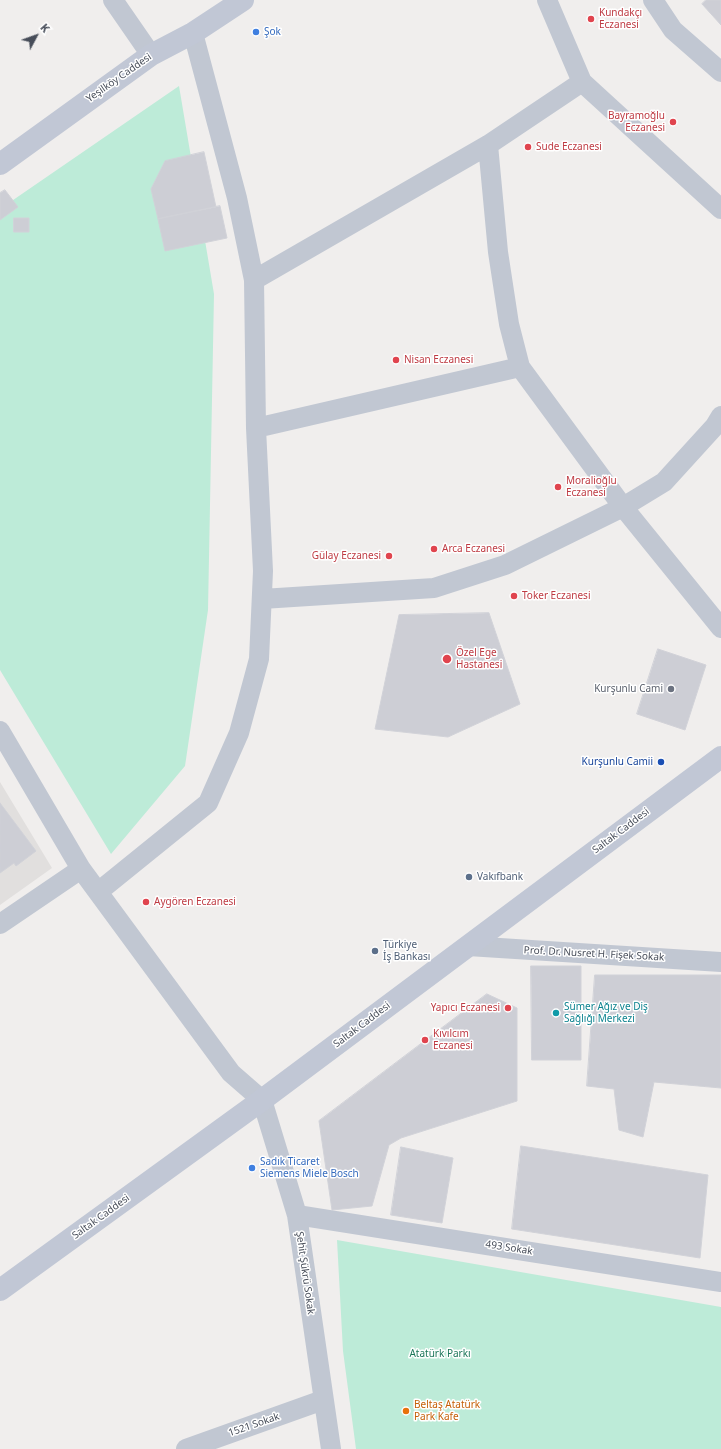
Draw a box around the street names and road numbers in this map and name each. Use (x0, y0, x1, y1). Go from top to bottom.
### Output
street label: Yeşilköy Caddesi (84, 51, 154, 105)
street label: Saltak Caddesi (590, 806, 652, 856)
street label: Prof. Dr. Nusret H. Fişek Sokak (523, 944, 665, 964)
street label: Saltak Caddesi (331, 1000, 393, 1050)
street label: Saltak Caddesi (70, 1192, 132, 1242)
street label: Şehit Şükrü Sokak (293, 1231, 317, 1315)
street label: 493 Sokak (485, 1238, 533, 1258)
street label: 1521 Sokak (227, 1411, 281, 1439)

